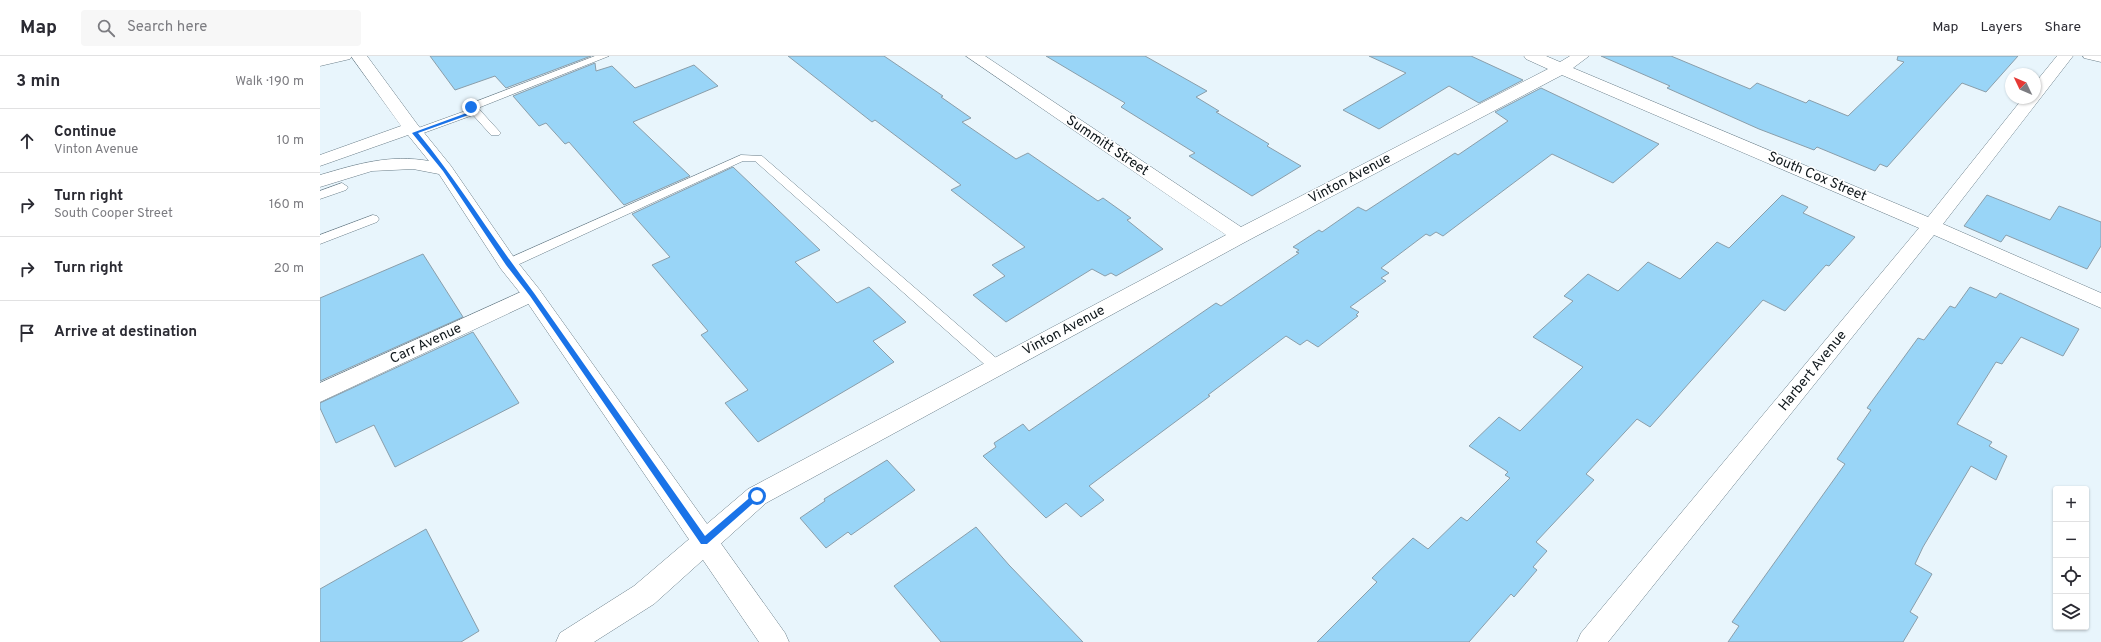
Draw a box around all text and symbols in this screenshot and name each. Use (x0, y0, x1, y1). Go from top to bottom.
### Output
search box (81, 10, 361, 46)
text: Map (20, 16, 57, 40)
icon: search (95, 17, 117, 39)
text: Search here (127, 18, 207, 37)
text: Map (1932, 19, 1958, 36)
text: Layers (1980, 19, 2022, 36)
text: Share (2044, 19, 2081, 36)
north arrow (2005, 68, 2041, 104)
text: 3 min (16, 71, 60, 93)
text: Walk · 190 m (235, 74, 304, 90)
route end (462, 98, 480, 116)
street label: Summitt Street (1062, 112, 1152, 180)
text: Continue (54, 123, 116, 142)
icon: ahead (16, 130, 38, 152)
text: 10 m (277, 133, 304, 149)
text: Vinton Avenue (54, 142, 138, 158)
street label: South Cox Street (1765, 149, 1869, 205)
street label: Vinton Avenue (1306, 150, 1394, 208)
text: Turn right (54, 187, 123, 206)
icon: right (16, 194, 38, 216)
text: 160 m (269, 197, 304, 213)
text: South Cooper Street (54, 206, 173, 222)
icon: right (16, 258, 38, 280)
text: Turn right (54, 259, 123, 278)
text: 20 m (274, 261, 304, 277)
street label: Vinton Avenue (1020, 302, 1108, 360)
street label: Carr Avenue (388, 320, 464, 368)
icon: arrive (16, 322, 38, 344)
text: Arrive at destination (54, 323, 197, 342)
street label: Harbert Avenue (1775, 327, 1851, 415)
map controls (2053, 486, 2089, 630)
button: + (2053, 486, 2089, 522)
route start (748, 487, 766, 505)
button: − (2053, 522, 2089, 558)
button: locate (2053, 558, 2089, 594)
button: layers (2053, 594, 2089, 630)

